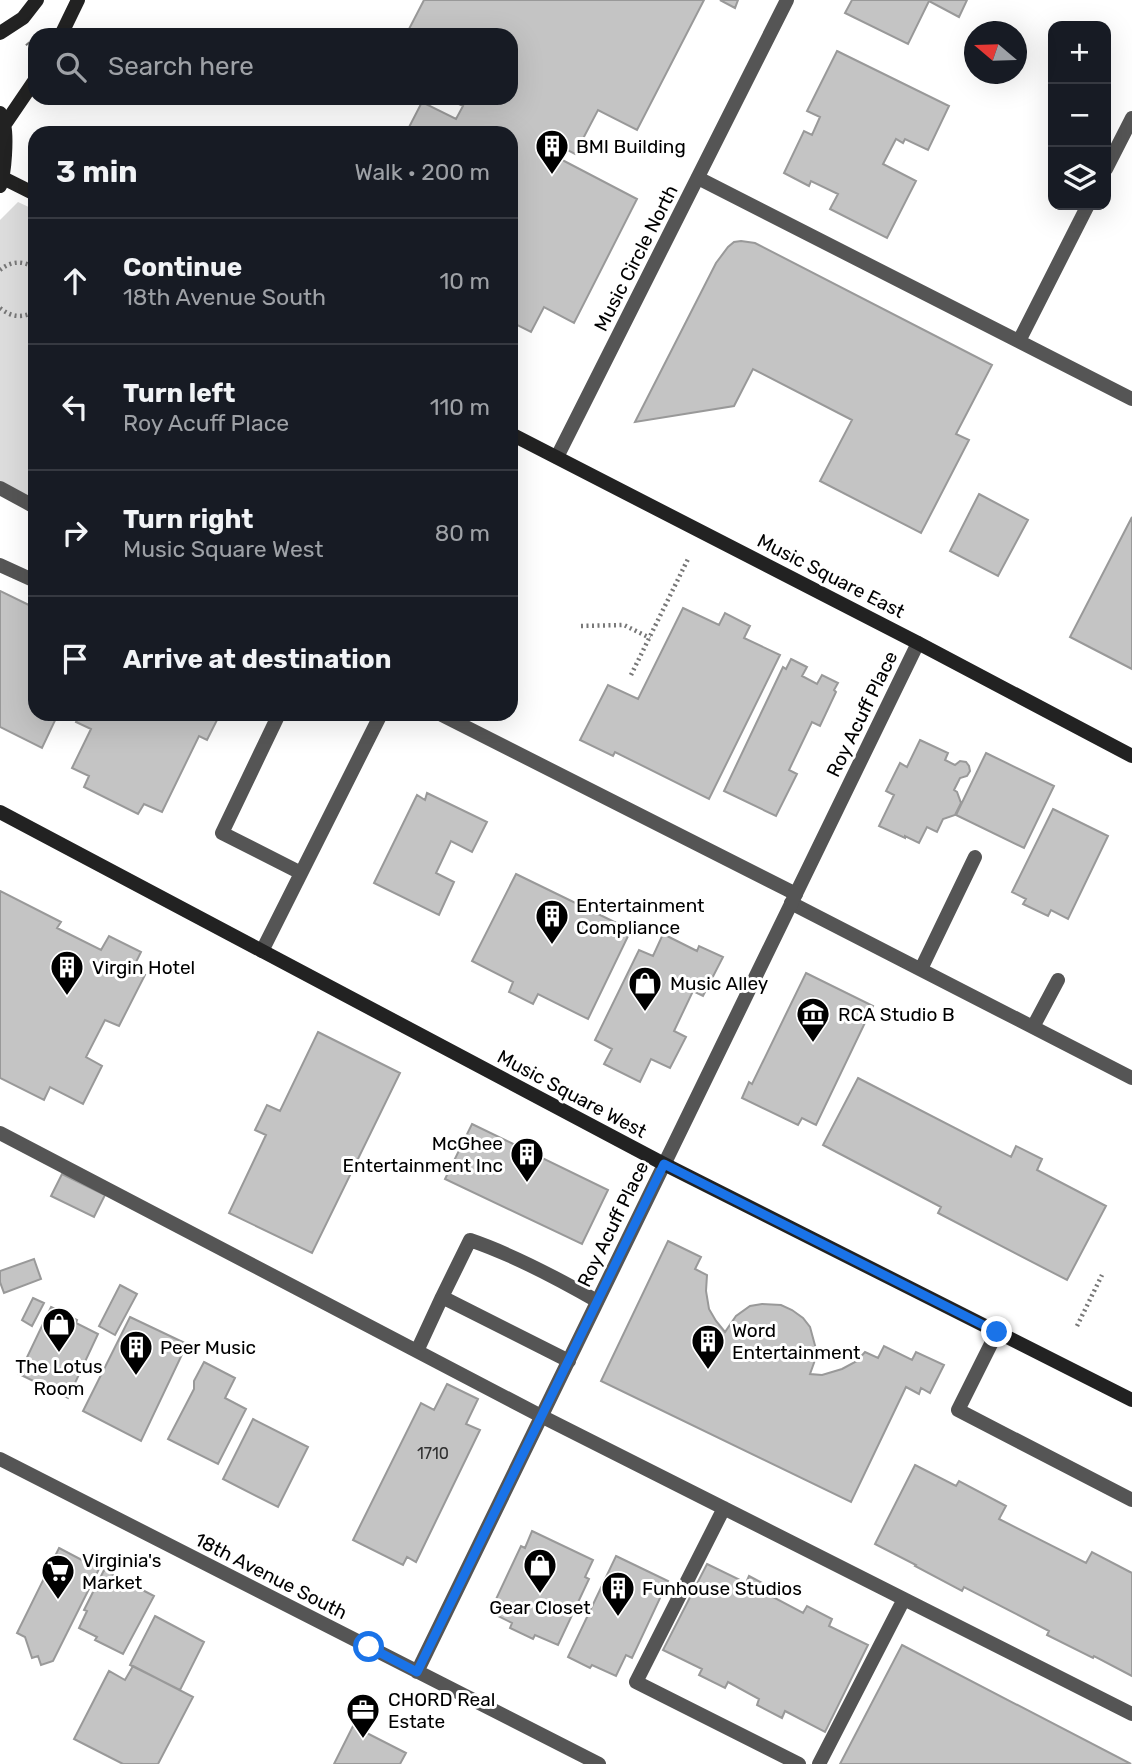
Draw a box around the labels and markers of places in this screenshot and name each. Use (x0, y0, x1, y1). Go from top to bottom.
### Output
building icon: BMI Building (533, 127, 571, 176)
place label: BMI Building (576, 135, 686, 158)
place label: Entertainment Compliance (576, 894, 705, 939)
building icon: Entertainment Compliance (533, 897, 571, 946)
building icon: Virgin Hotel (48, 948, 86, 997)
place label: Virgin Hotel (92, 956, 195, 979)
shop icon: Music Alley (626, 964, 664, 1013)
place label: Music Alley (670, 972, 768, 995)
museum icon: RCA Studio B (794, 995, 832, 1044)
place label: RCA Studio B (838, 1003, 955, 1026)
place label: McGhee Entertainment Inc (343, 1132, 503, 1177)
building icon: McGhee Entertainment Inc (508, 1135, 546, 1184)
shop icon: The Lotus Room (40, 1305, 78, 1354)
place label: Word Entertainment (732, 1319, 861, 1364)
building icon: Word Entertainment (689, 1322, 727, 1371)
building icon: Peer Music (117, 1328, 155, 1377)
place label: Peer Music (160, 1336, 256, 1359)
place label: The Lotus Room (15, 1355, 103, 1400)
shop icon: Gear Closet (521, 1546, 559, 1595)
place label: Virginia's Market (82, 1549, 162, 1594)
supermarket icon: Virginia's Market (39, 1552, 77, 1601)
building icon: Funhouse Studios (599, 1569, 637, 1618)
place label: Funhouse Studios (642, 1577, 802, 1600)
place label: Gear Closet (489, 1596, 591, 1619)
place label: CHORD Real Estate (388, 1688, 495, 1733)
office icon: CHORD Real Estate (344, 1691, 382, 1740)

